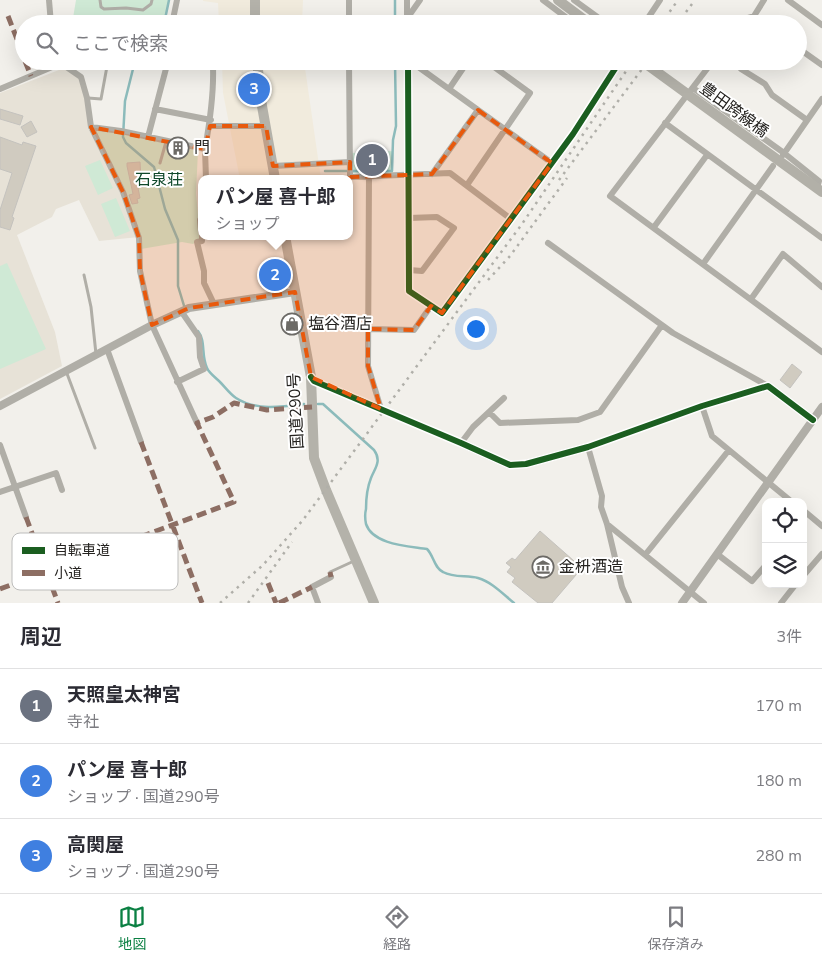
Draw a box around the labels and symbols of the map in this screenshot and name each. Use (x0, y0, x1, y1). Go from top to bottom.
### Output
pin: 3 (238, 70, 270, 108)
street label: 豊田跨線橋 (695, 78, 773, 142)
building icon: 門 (166, 136, 190, 160)
place label: 門 (194, 137, 210, 159)
pin: 1 (356, 141, 388, 179)
park label: 石泉荘 (135, 169, 183, 191)
pin: 2 (259, 256, 291, 294)
shop icon: 塩谷酒店 (280, 312, 304, 336)
place label: 塩谷酒店 (308, 313, 372, 335)
your location (463, 316, 489, 342)
street label: 国道290号 (283, 372, 309, 450)
legend (12, 533, 178, 590)
text: 自転車道 (54, 541, 110, 560)
museum icon: 金枡酒造 (531, 555, 555, 579)
place label: 金枡酒造 (559, 556, 623, 578)
text: 小道 (54, 564, 82, 583)

